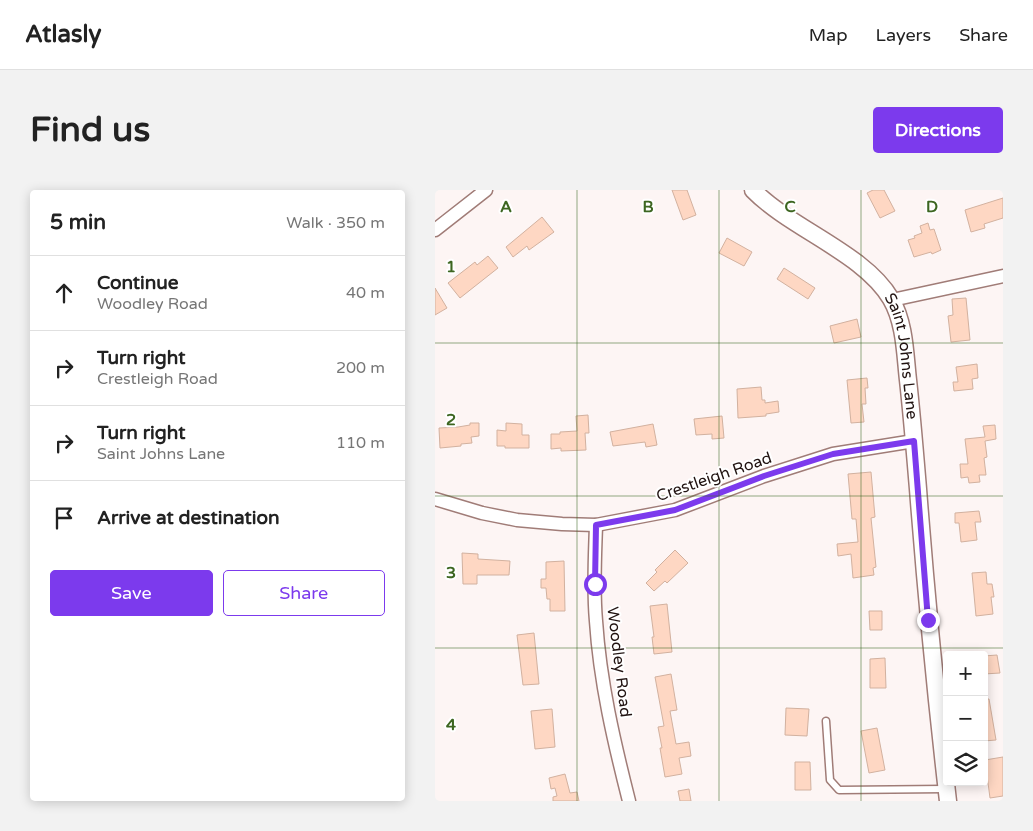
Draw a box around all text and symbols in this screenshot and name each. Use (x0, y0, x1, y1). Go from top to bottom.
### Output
text: Atlasly (25, 20, 101, 49)
text: Map (809, 24, 848, 46)
text: Layers (876, 24, 931, 46)
text: Share (959, 24, 1008, 46)
button: Directions (873, 107, 1003, 153)
text: Find us (30, 109, 150, 151)
text: A (500, 197, 512, 217)
text: B (642, 197, 654, 217)
text: C (784, 197, 796, 217)
text: D (926, 197, 938, 217)
text: 5 min (50, 210, 106, 235)
text: Walk · 350 m (286, 213, 385, 233)
text: 1 (446, 257, 456, 277)
text: Continue (97, 272, 179, 294)
icon: ahead (50, 279, 78, 307)
text: 40 m (346, 283, 385, 303)
street label: Saint Johns Lane (880, 289, 922, 420)
text: Woodley Road (97, 294, 208, 314)
text: Turn right (97, 347, 185, 369)
icon: right (50, 354, 78, 382)
text: 200 m (336, 358, 385, 378)
text: Crestleigh Road (97, 369, 218, 389)
text: 2 (446, 410, 456, 430)
text: Turn right (97, 422, 185, 444)
icon: right (50, 429, 78, 457)
text: 110 m (336, 433, 385, 453)
text: Saint Johns Lane (97, 444, 225, 464)
street label: Crestleigh Road (654, 448, 774, 506)
icon: arrive (50, 504, 78, 532)
text: Arrive at destination (97, 507, 280, 529)
text: 3 (446, 563, 456, 583)
button: Save (50, 570, 213, 616)
button: Share (223, 570, 385, 616)
route start (584, 573, 607, 596)
street label: Woodley Road (602, 606, 636, 718)
route end (917, 609, 940, 632)
map controls (943, 651, 988, 786)
button: + (943, 651, 988, 696)
button: − (943, 696, 988, 741)
text: 4 (446, 715, 456, 735)
button: layers (943, 741, 988, 786)

